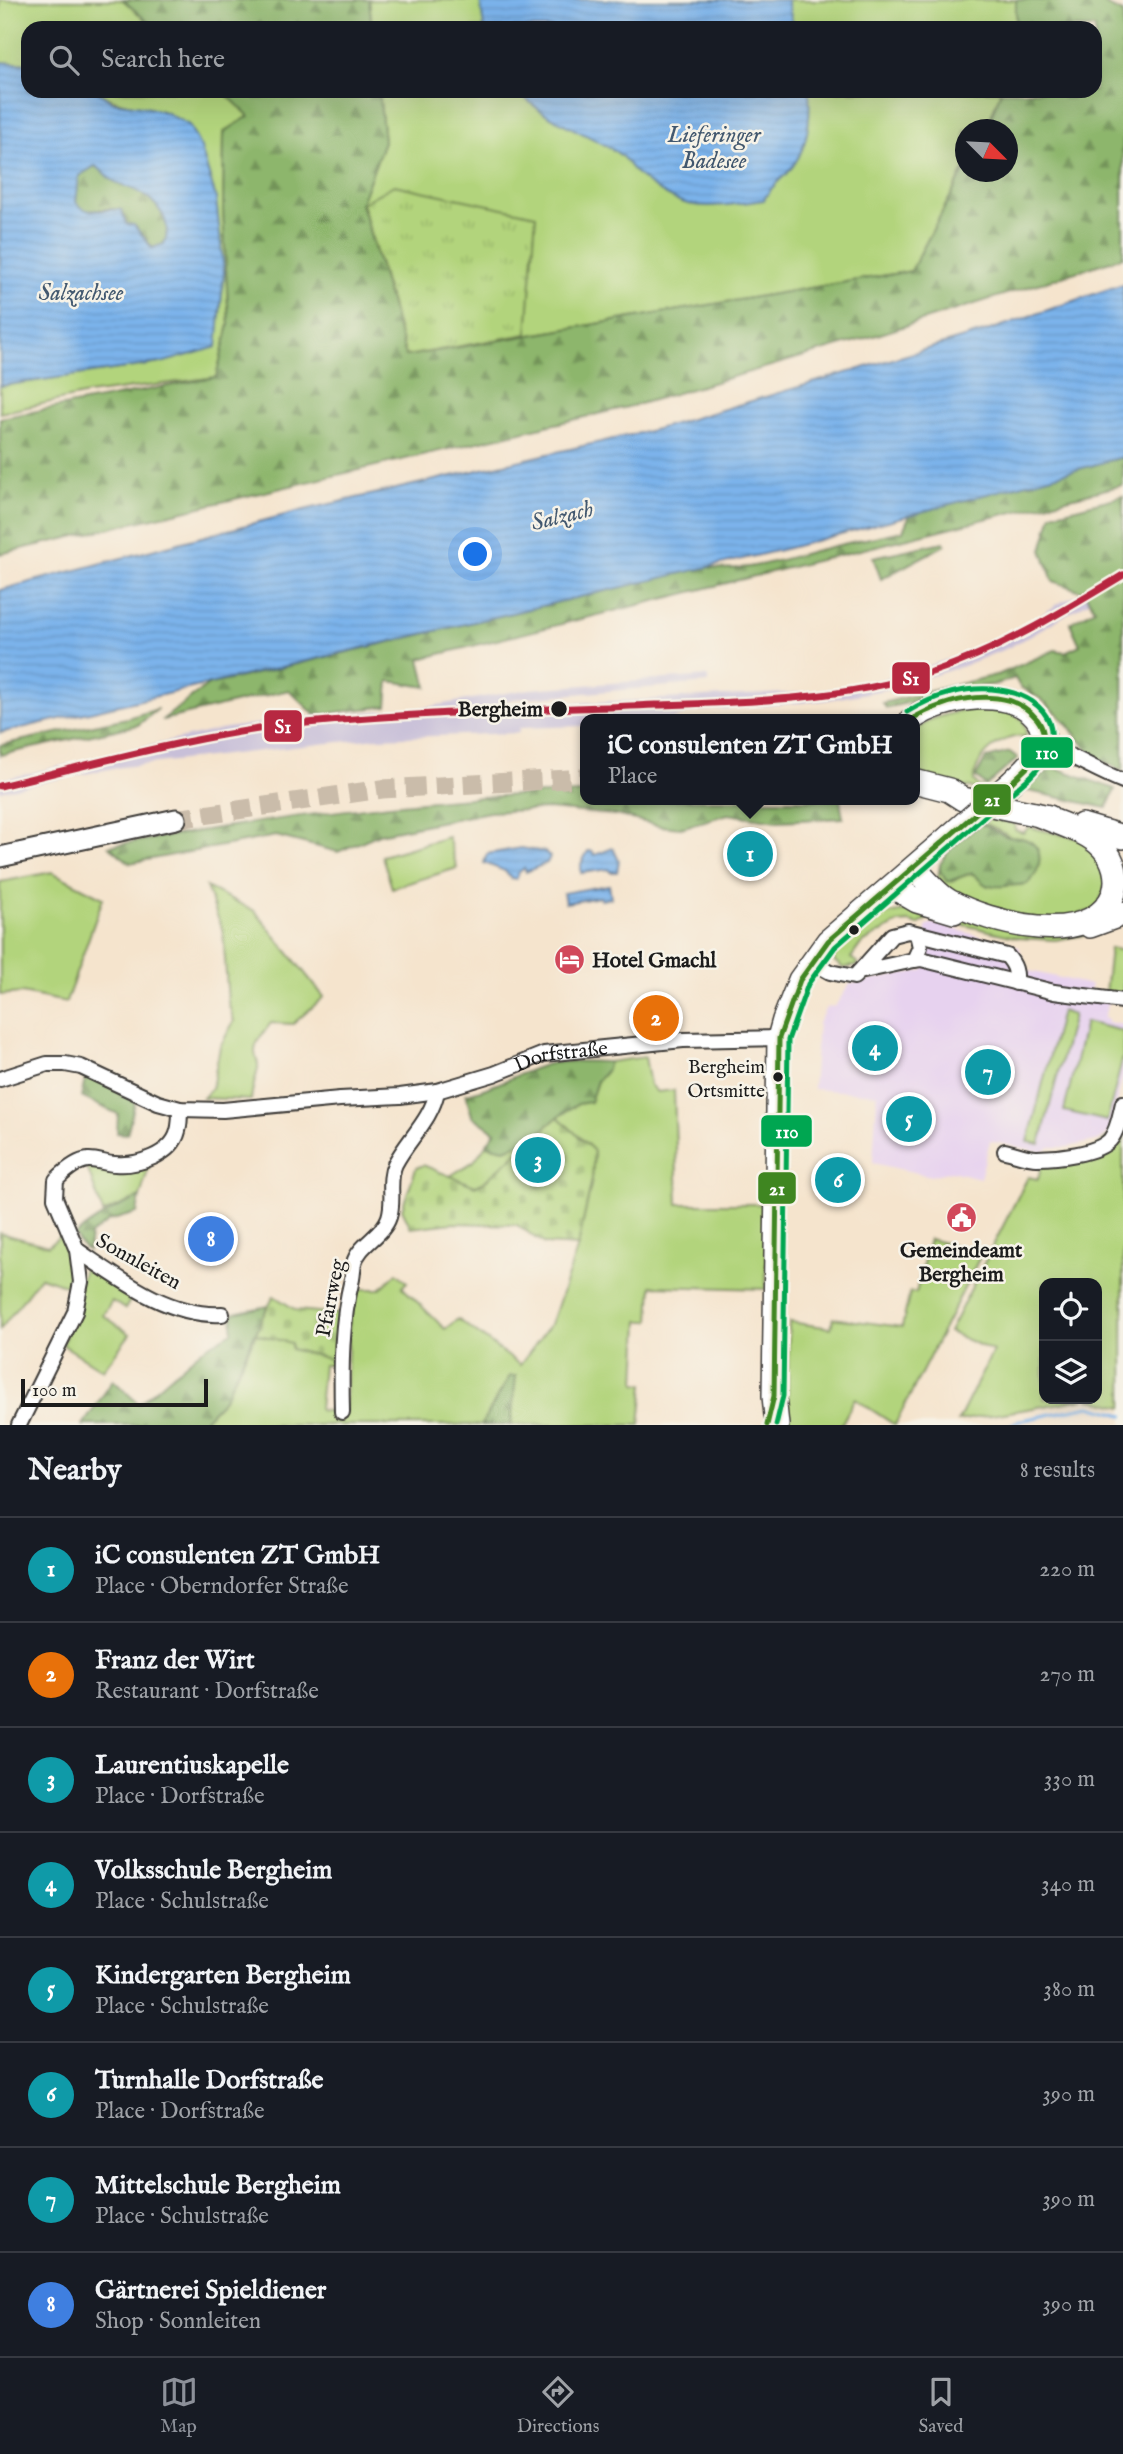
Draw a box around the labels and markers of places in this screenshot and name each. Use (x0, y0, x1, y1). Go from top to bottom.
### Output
place label: Bergheim (458, 697, 544, 724)
marker: Bergheim (549, 699, 569, 719)
pin: 1 (727, 828, 773, 880)
unlabelled marker (847, 923, 861, 937)
hotel icon: Hotel Gmachl (552, 943, 586, 977)
place label: Hotel Gmachl (592, 948, 717, 975)
pin: 2 (633, 992, 679, 1044)
pin: 4 (852, 1022, 898, 1074)
pin: 7 (965, 1046, 1011, 1098)
place label: Bergheim Ortsmitte (688, 1056, 765, 1104)
marker: Bergheim Ortsmitte (771, 1070, 785, 1084)
pin: 5 (886, 1093, 932, 1145)
pin: 3 (515, 1134, 561, 1186)
pin: 6 (815, 1154, 861, 1206)
public building icon: Gemeindeamt Bergheim (944, 1201, 978, 1235)
pin: 8 (188, 1213, 234, 1265)
place label: Gemeindeamt Bergheim (900, 1238, 1023, 1289)

